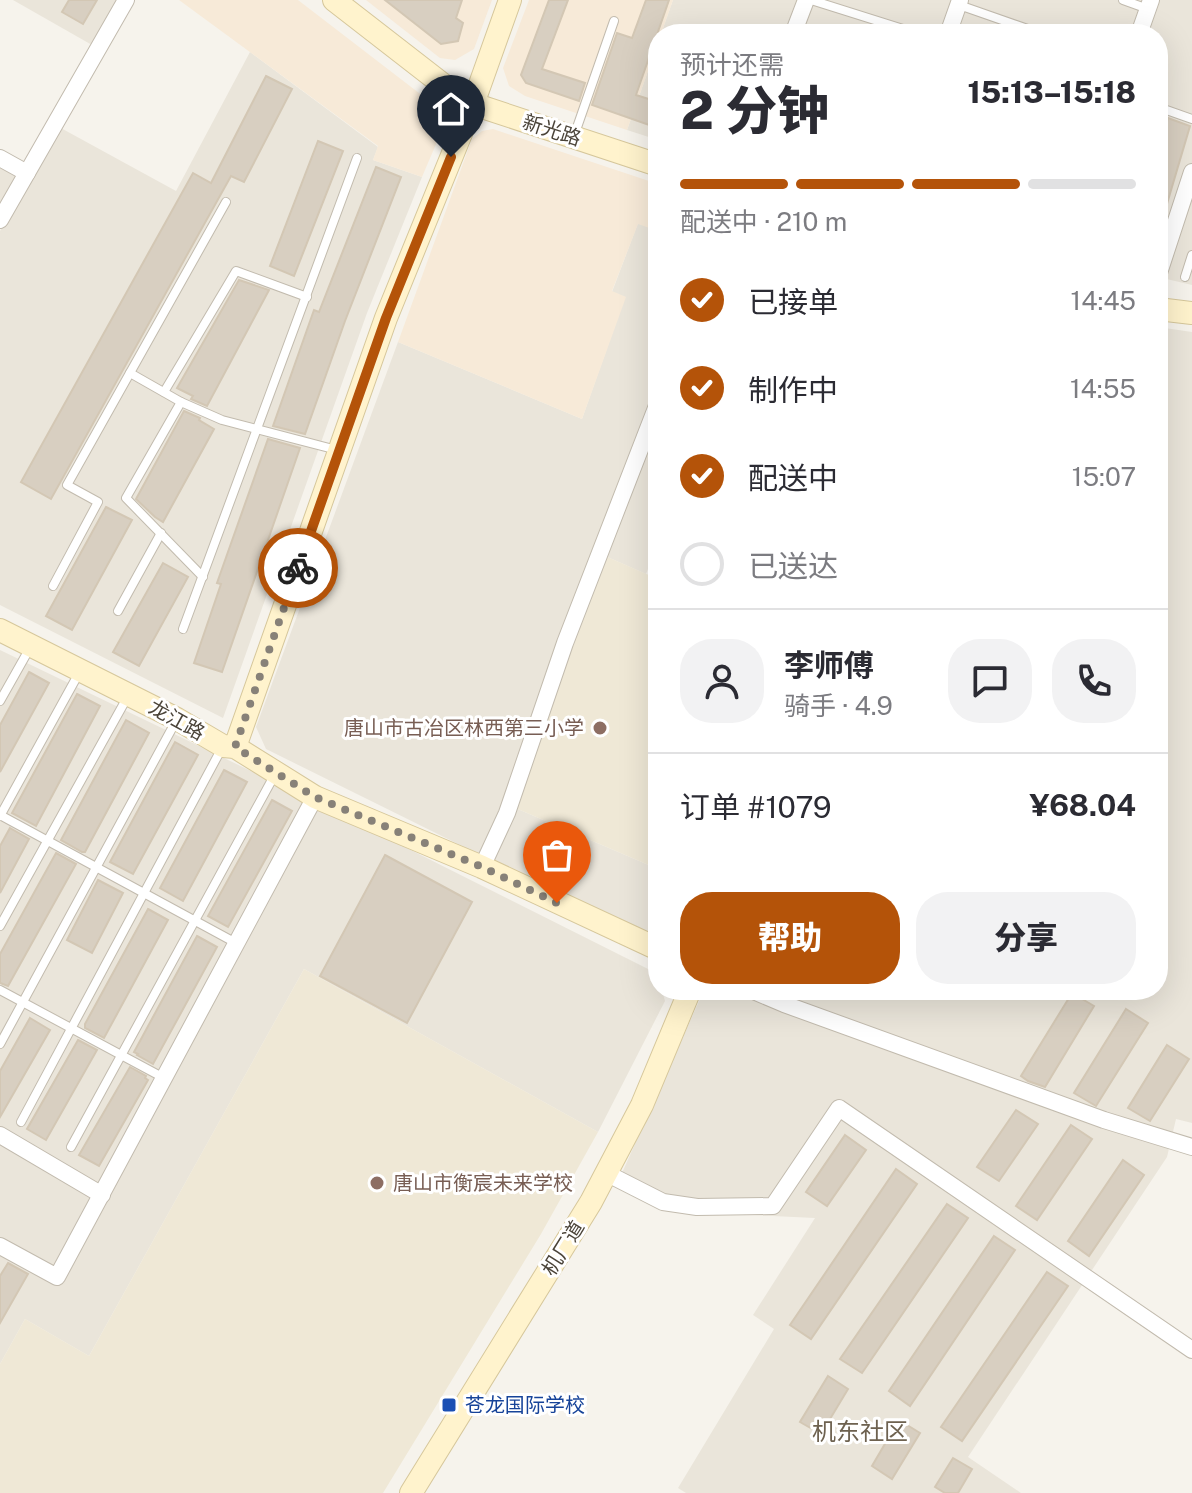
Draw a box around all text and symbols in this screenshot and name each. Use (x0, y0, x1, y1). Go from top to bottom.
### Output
text: 预计还需 (680, 49, 784, 80)
text: 15:13–15:18 (967, 74, 1136, 110)
pin (417, 75, 485, 157)
text: 2 分钟 (680, 80, 829, 141)
icon: home (429, 87, 473, 131)
street label: 新光路 (520, 109, 584, 151)
text: 配送中 · 210 m (680, 206, 847, 237)
icon: check (680, 278, 724, 322)
text: 已接单 (748, 284, 838, 320)
text: 14:45 (1071, 285, 1136, 316)
icon: check (680, 366, 724, 410)
text: 制作中 (748, 372, 838, 408)
text: 14:55 (1070, 373, 1136, 404)
icon: check (680, 454, 724, 498)
text: 配送中 (748, 460, 838, 496)
text: 15:07 (1072, 461, 1136, 492)
courier (258, 528, 338, 608)
icon: bike (276, 546, 320, 590)
text: 已送达 (748, 548, 838, 584)
button: person (680, 639, 764, 723)
button: chat (948, 639, 1032, 723)
button: phone (1052, 639, 1136, 723)
text: 李师傅 (784, 647, 874, 683)
text: 骑手 · 4.9 (784, 690, 893, 721)
street label: 龙江路 (145, 695, 209, 745)
place label: 唐山市古冶区林西第三小学 (344, 716, 584, 740)
marker: 唐山市古冶区林西第三小学 (591, 719, 609, 737)
text: ¥68.04 (1029, 787, 1136, 823)
text: 订单 #1079 (680, 789, 832, 825)
pin (523, 821, 591, 903)
icon: bag (535, 833, 579, 877)
button: 帮助 (680, 892, 900, 984)
button: 分享 (916, 892, 1136, 984)
place label: 唐山市衡宸未来学校 (393, 1171, 573, 1195)
marker: 唐山市衡宸未来学校 (368, 1174, 386, 1192)
street label: 机厂道 (537, 1216, 589, 1280)
place label: 苍龙国际学校 (465, 1393, 585, 1417)
marker: 苍龙国际学校 (440, 1396, 458, 1414)
district label: 机东社区 (812, 1417, 908, 1445)

